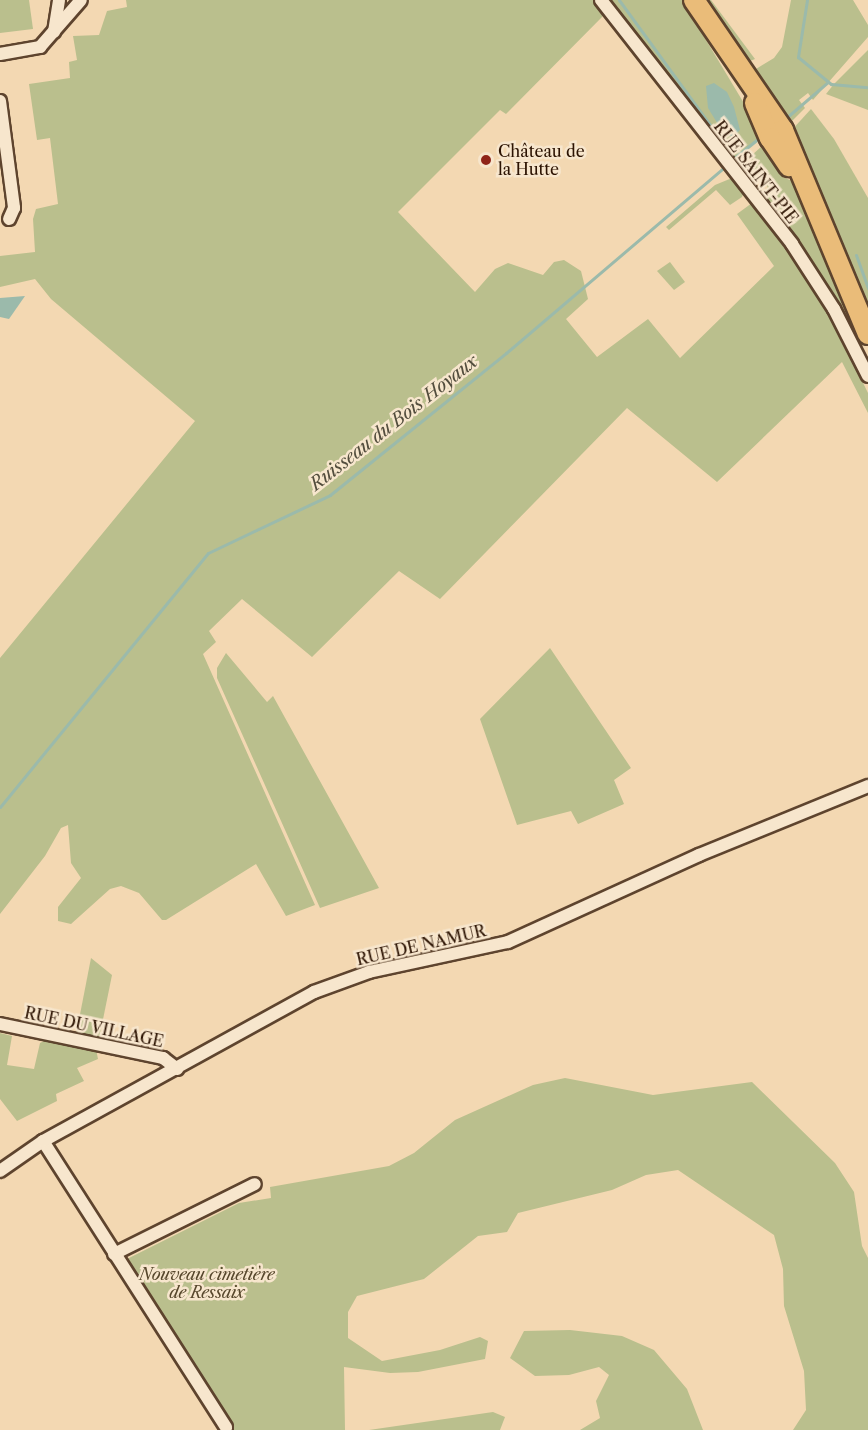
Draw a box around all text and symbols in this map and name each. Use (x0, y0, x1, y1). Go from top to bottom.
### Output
street label: RUE SAINT-PIE (710, 117, 802, 227)
place label: Château de la Hutte (498, 141, 585, 179)
marker: Château de la Hutte (479, 153, 493, 167)
water label: Ruisseau du Bois Hoyaux (306, 351, 482, 495)
street label: RUE DE NAMUR (354, 921, 488, 969)
street label: RUE DU VILLAGE (22, 1003, 166, 1051)
park label: Nouveau cimetière de Ressaix (139, 1264, 275, 1302)

